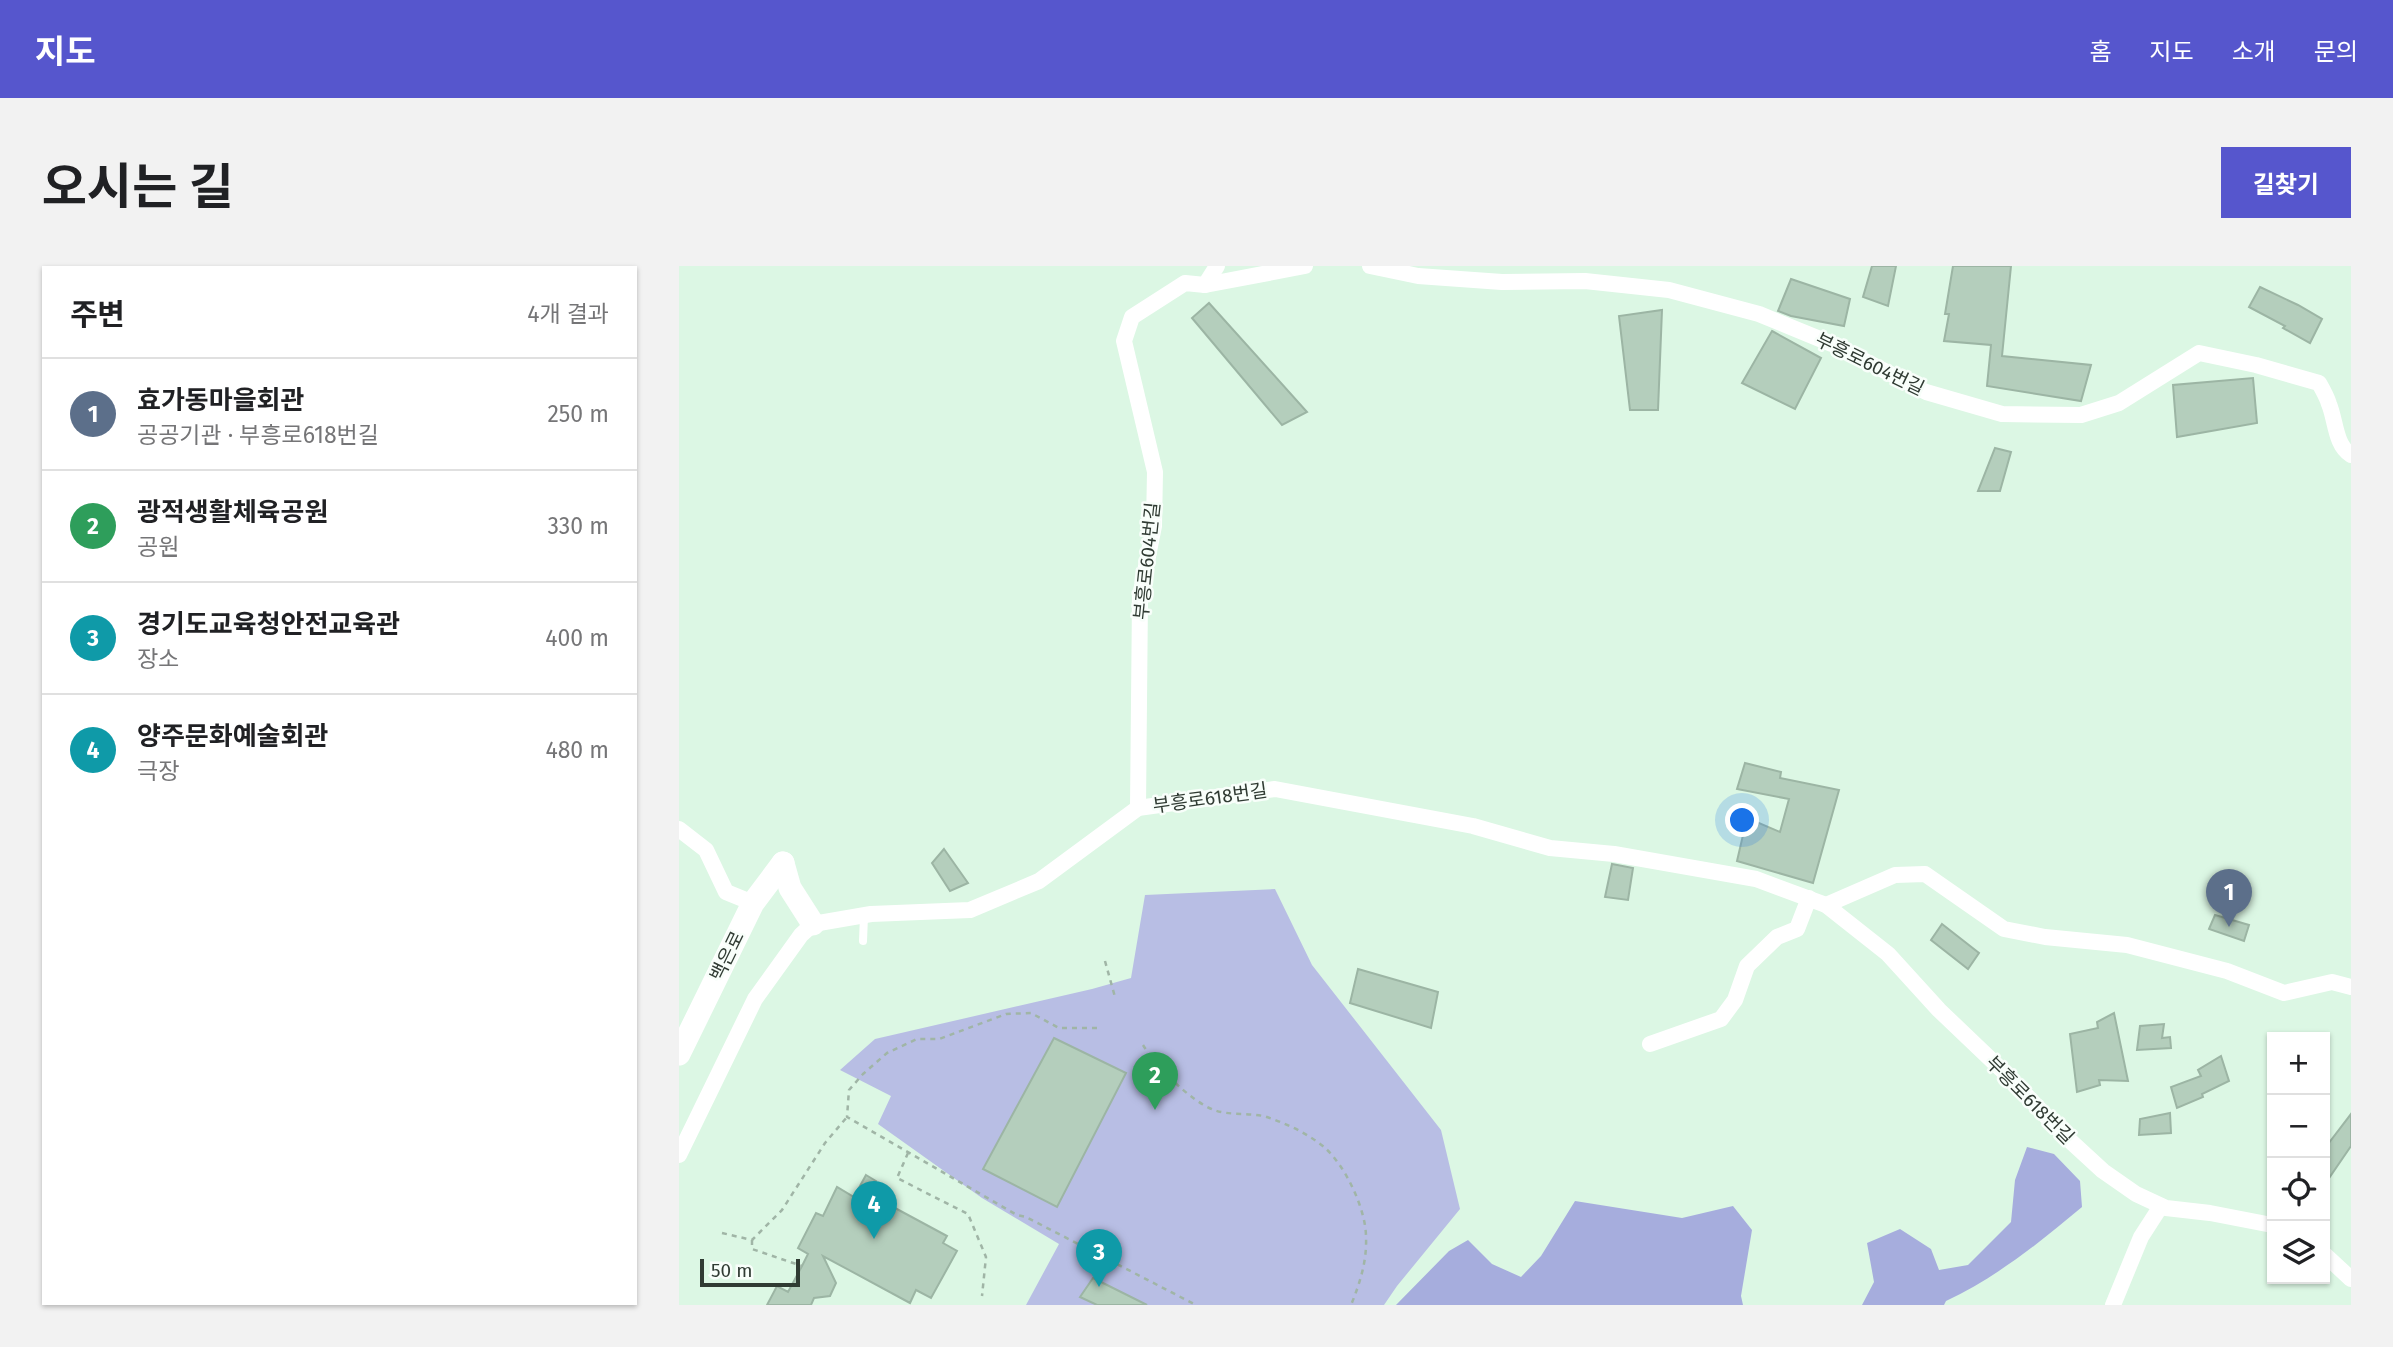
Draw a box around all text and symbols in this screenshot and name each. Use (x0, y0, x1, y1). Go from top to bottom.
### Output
text: 지도 (35, 32, 96, 72)
text: 홈 (2089, 38, 2111, 66)
text: 지도 (2149, 38, 2194, 66)
text: 소개 (2232, 38, 2276, 66)
text: 문의 (2314, 38, 2358, 66)
button: 길찾기 (2221, 147, 2351, 218)
text: 오시는 길 (42, 158, 234, 217)
text: 주변 (70, 297, 125, 333)
text: 4개 결과 (527, 300, 609, 328)
street label: 부흥로604번길 (1812, 328, 1928, 400)
text: 효가동마을회관 (137, 385, 304, 416)
text: 1 (88, 400, 98, 428)
text: 250 m (547, 400, 609, 428)
text: 공공기관 · 부흥로618번길 (137, 421, 379, 449)
text: 광적생활체육공원 (137, 497, 328, 528)
street label: 부흥로604번길 (1129, 501, 1165, 621)
text: 2 (87, 512, 99, 540)
text: 330 m (547, 512, 609, 540)
text: 공원 (137, 533, 179, 561)
text: 경기도교육청안전교육관 (137, 609, 400, 640)
text: 3 (87, 624, 99, 652)
text: 400 m (545, 624, 609, 652)
text: 장소 (137, 645, 179, 673)
text: 양주문화예술회관 (137, 721, 328, 752)
text: 4 (87, 736, 100, 764)
text: 480 m (545, 736, 609, 764)
text: 극장 (137, 757, 179, 785)
street label: 부흥로618번길 (1151, 779, 1269, 817)
your location (1725, 803, 1759, 837)
pin: 1 (2206, 869, 2252, 927)
street label: 백은로 (705, 927, 749, 985)
map controls (2267, 1032, 2330, 1284)
button: + (2267, 1032, 2330, 1095)
street label: 부흥로618번길 (1981, 1051, 2079, 1149)
pin: 2 (1132, 1052, 1178, 1110)
button: − (2267, 1095, 2330, 1158)
button: locate (2267, 1158, 2330, 1221)
pin: 4 (851, 1181, 897, 1239)
button: layers (2267, 1221, 2330, 1284)
pin: 3 (1076, 1229, 1122, 1287)
scale bar (700, 1256, 800, 1288)
text: 50 m (711, 1259, 752, 1282)

